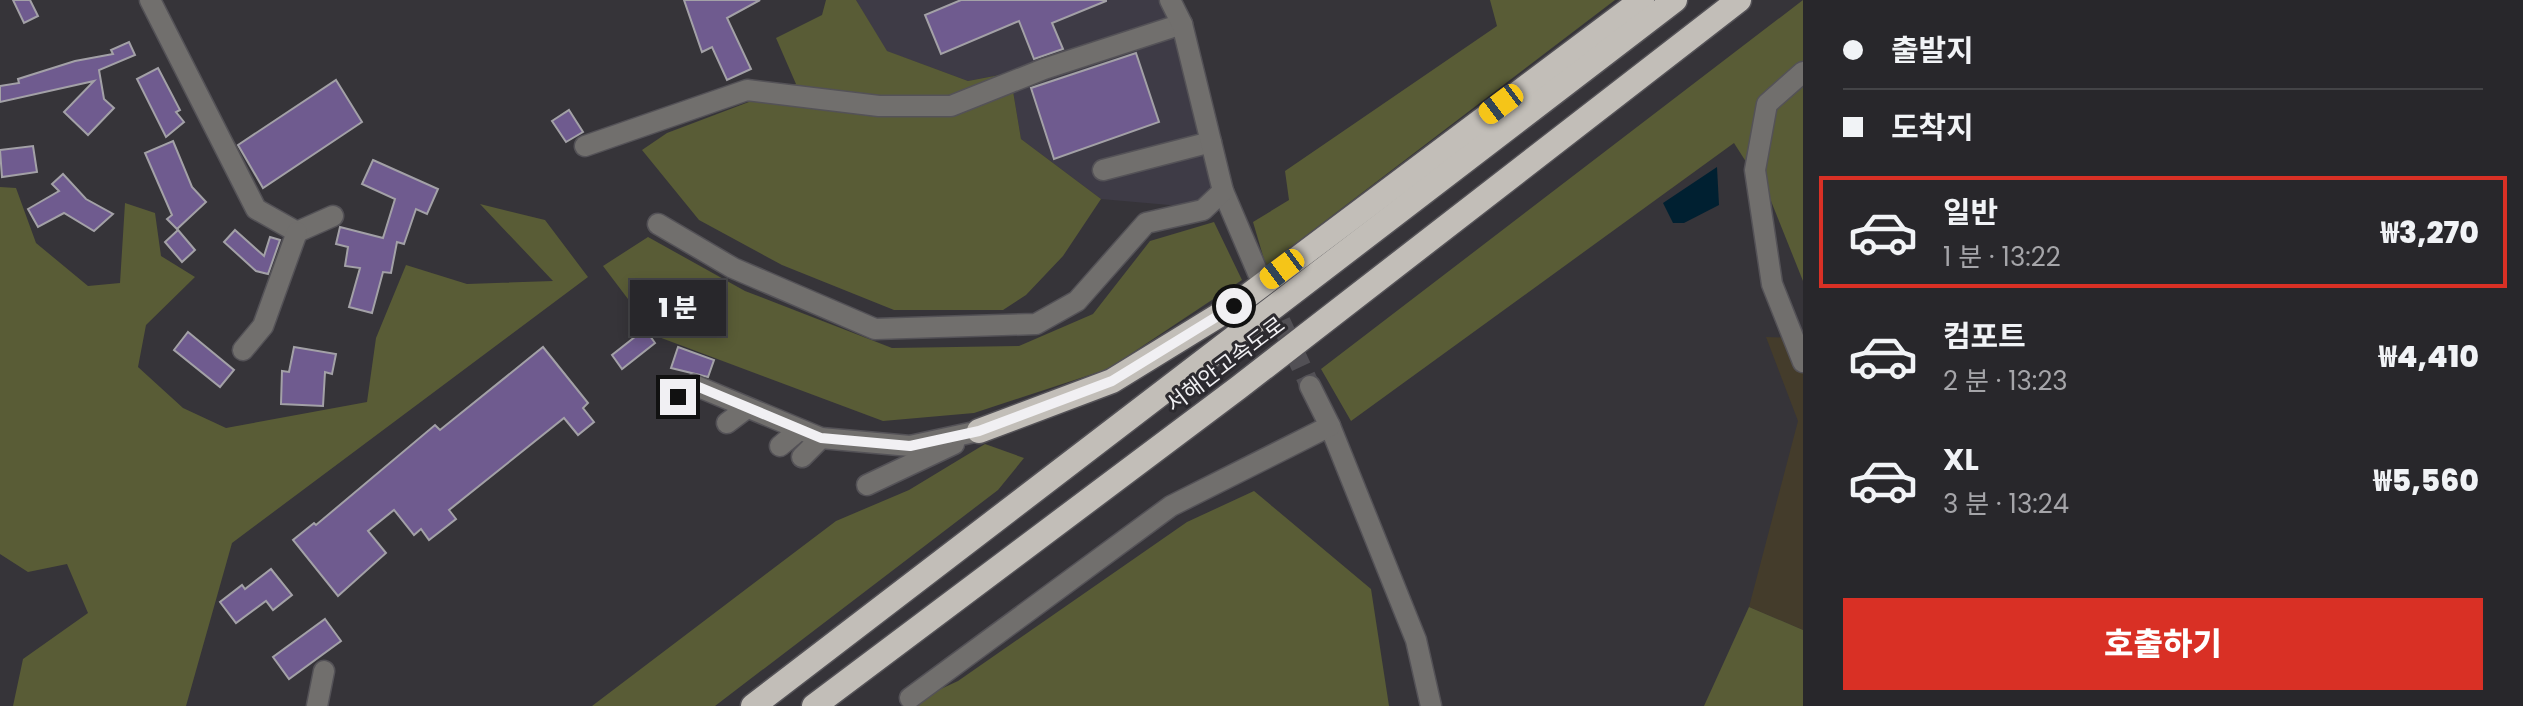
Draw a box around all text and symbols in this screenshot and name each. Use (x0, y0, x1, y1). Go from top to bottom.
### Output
text: 출발지 (1891, 29, 1974, 72)
car (1475, 80, 1527, 128)
text: 도착지 (1891, 106, 1974, 149)
text: 일반 (1943, 191, 1998, 234)
icon: car (1847, 196, 1919, 268)
text: ₩3,270 (2381, 211, 2479, 254)
text: 1 분 · 13:22 (1943, 239, 2061, 275)
car (1256, 245, 1308, 293)
callout: 1 분 (630, 281, 726, 337)
route start (1216, 288, 1252, 324)
text: 1 분 (659, 290, 697, 326)
street label: 서해안고속도로 (1159, 309, 1291, 419)
text: 컴포트 (1943, 315, 2026, 358)
icon: car (1847, 320, 1919, 392)
text: ₩4,410 (2379, 335, 2479, 378)
text: 2 분 · 13:23 (1943, 363, 2068, 399)
route end (660, 379, 696, 415)
text: XL (1943, 438, 1979, 481)
icon: car (1847, 444, 1919, 516)
text: ₩5,560 (2374, 459, 2479, 502)
text: 3 분 · 13:24 (1943, 486, 2069, 522)
button: 호출하기 (1843, 598, 2483, 690)

